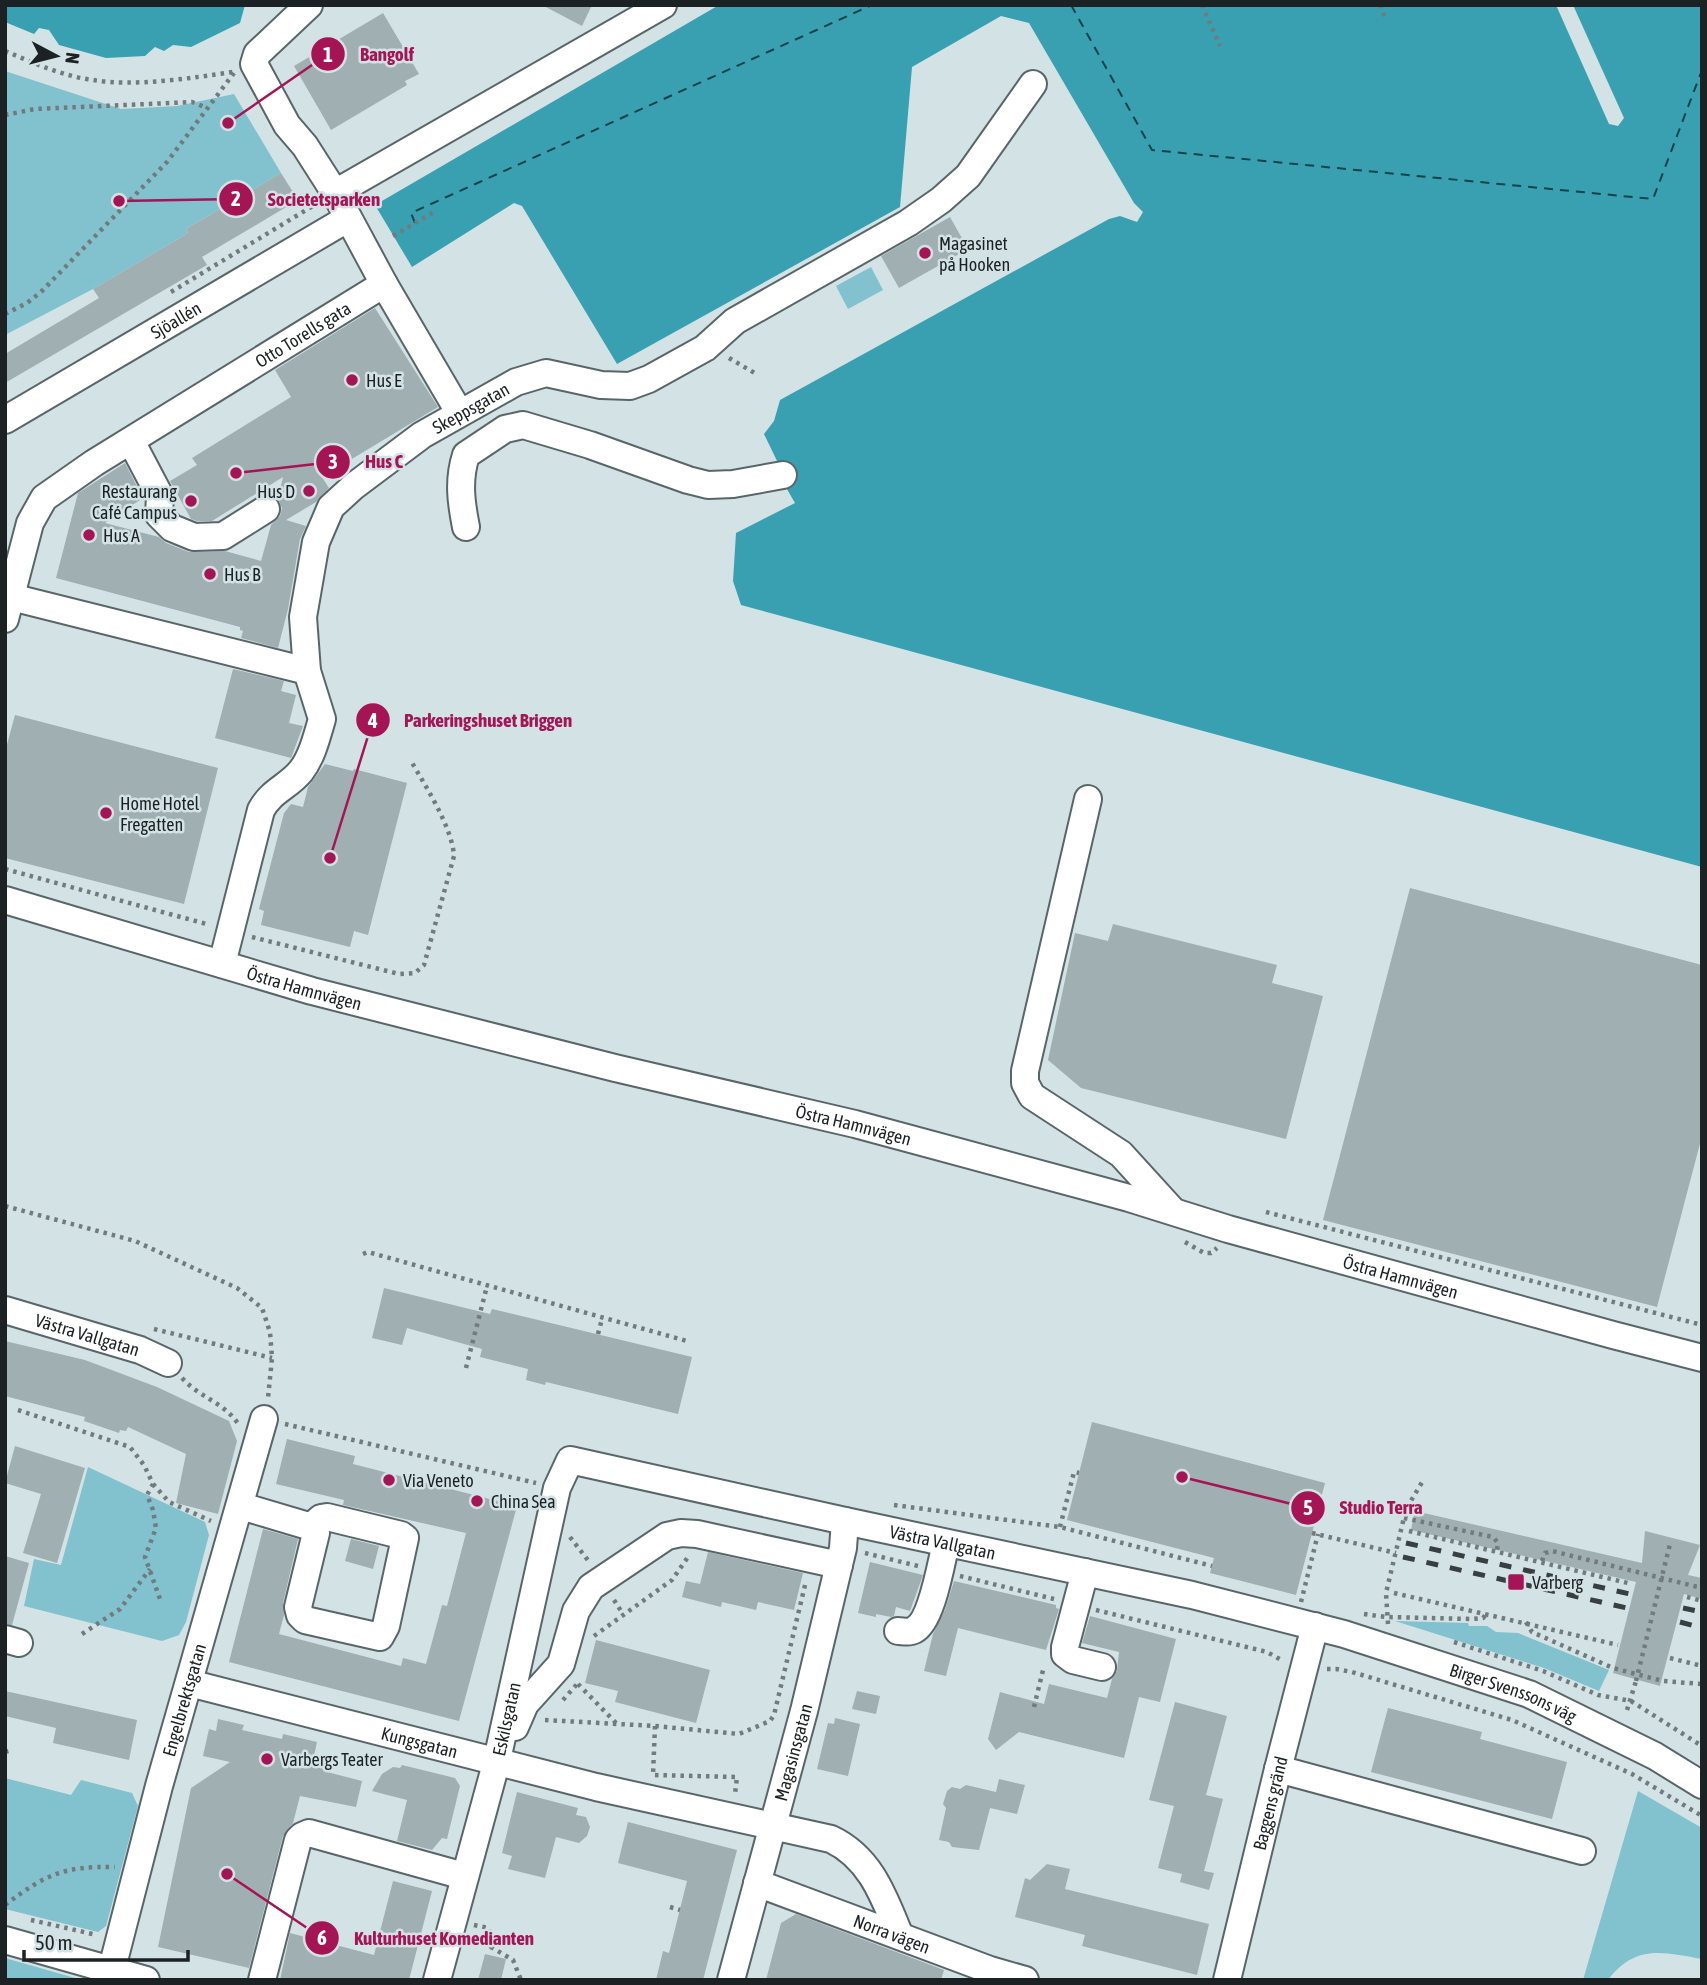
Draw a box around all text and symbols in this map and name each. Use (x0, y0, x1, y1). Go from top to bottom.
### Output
north arrow (21, 21, 91, 91)
callout: Bangolf (311, 34, 428, 74)
text: 1 (323, 42, 333, 66)
text: Bangolf (360, 43, 415, 65)
text: N (61, 51, 84, 65)
callout: Societetsparken (219, 179, 394, 219)
text: 2 (231, 186, 241, 210)
text: Societetsparken (268, 188, 380, 210)
place label: Magasinet på Hooken (939, 233, 1010, 275)
marker: Magasinet på Hooken (917, 245, 933, 261)
street label: Sjöallén (147, 297, 205, 343)
street label: Otto Torells gata (251, 297, 354, 372)
place label: Hus E (366, 370, 402, 391)
marker: Hus E (344, 372, 360, 388)
street label: Skeppsgatan (428, 378, 513, 438)
callout: Hus C (316, 442, 417, 482)
text: 3 (328, 449, 338, 473)
text: Hus C (365, 450, 403, 472)
place label: Restaurang Café Campus (92, 481, 177, 523)
place label: Hus D (257, 481, 295, 502)
marker: Hus D (301, 483, 317, 499)
marker: Restaurang Café Campus (183, 493, 199, 509)
place label: Hus A (103, 525, 140, 546)
marker: Hus A (81, 527, 97, 543)
place label: Hus B (224, 564, 261, 585)
marker: Hus B (202, 566, 218, 582)
callout: Parkeringshuset Briggen (355, 700, 586, 740)
text: 4 (367, 708, 378, 732)
text: Parkeringshuset Briggen (404, 709, 572, 731)
place label: Home Hotel Fregatten (120, 793, 200, 835)
marker: Home Hotel Fregatten (98, 805, 114, 821)
street label: Östra Hamnvägen (244, 962, 364, 1014)
street label: Östra Hamnvägen (794, 1100, 914, 1149)
street label: Östra Hamnvägen (1341, 1251, 1461, 1302)
street label: Västra Vallgatan (33, 1309, 142, 1360)
place label: Via Veneto (403, 1470, 474, 1491)
marker: Via Veneto (381, 1472, 397, 1488)
callout: Studio Terra (1291, 1488, 1437, 1528)
place label: China Sea (491, 1491, 556, 1512)
marker: China Sea (469, 1493, 485, 1509)
text: 5 (1303, 1495, 1313, 1519)
text: Studio Terra (1339, 1496, 1423, 1518)
street label: Västra Vallgatan (888, 1520, 998, 1563)
marker: Varberg (1506, 1572, 1526, 1592)
place label: Varberg (1532, 1572, 1583, 1593)
street label: Engelbrektsgatan (158, 1641, 210, 1759)
street label: Birger Svenssons väg (1447, 1659, 1580, 1726)
street label: Eskilsgatan (488, 1680, 524, 1758)
street label: Magasinsgatan (770, 1702, 816, 1803)
street label: Kungsgatan (379, 1722, 460, 1762)
place label: Varbergs Teater (281, 1749, 384, 1770)
marker: Varbergs Teater (259, 1751, 275, 1767)
street label: Baggens gränd (1248, 1754, 1291, 1852)
street label: Norra vägen (851, 1910, 933, 1957)
scale bar (24, 1918, 189, 1962)
callout: Kulturhuset Komedianten (305, 1918, 548, 1958)
text: 6 (317, 1925, 327, 1949)
text: Kulturhuset Komedianten (354, 1927, 534, 1949)
text: 50 m (35, 1930, 73, 1954)

